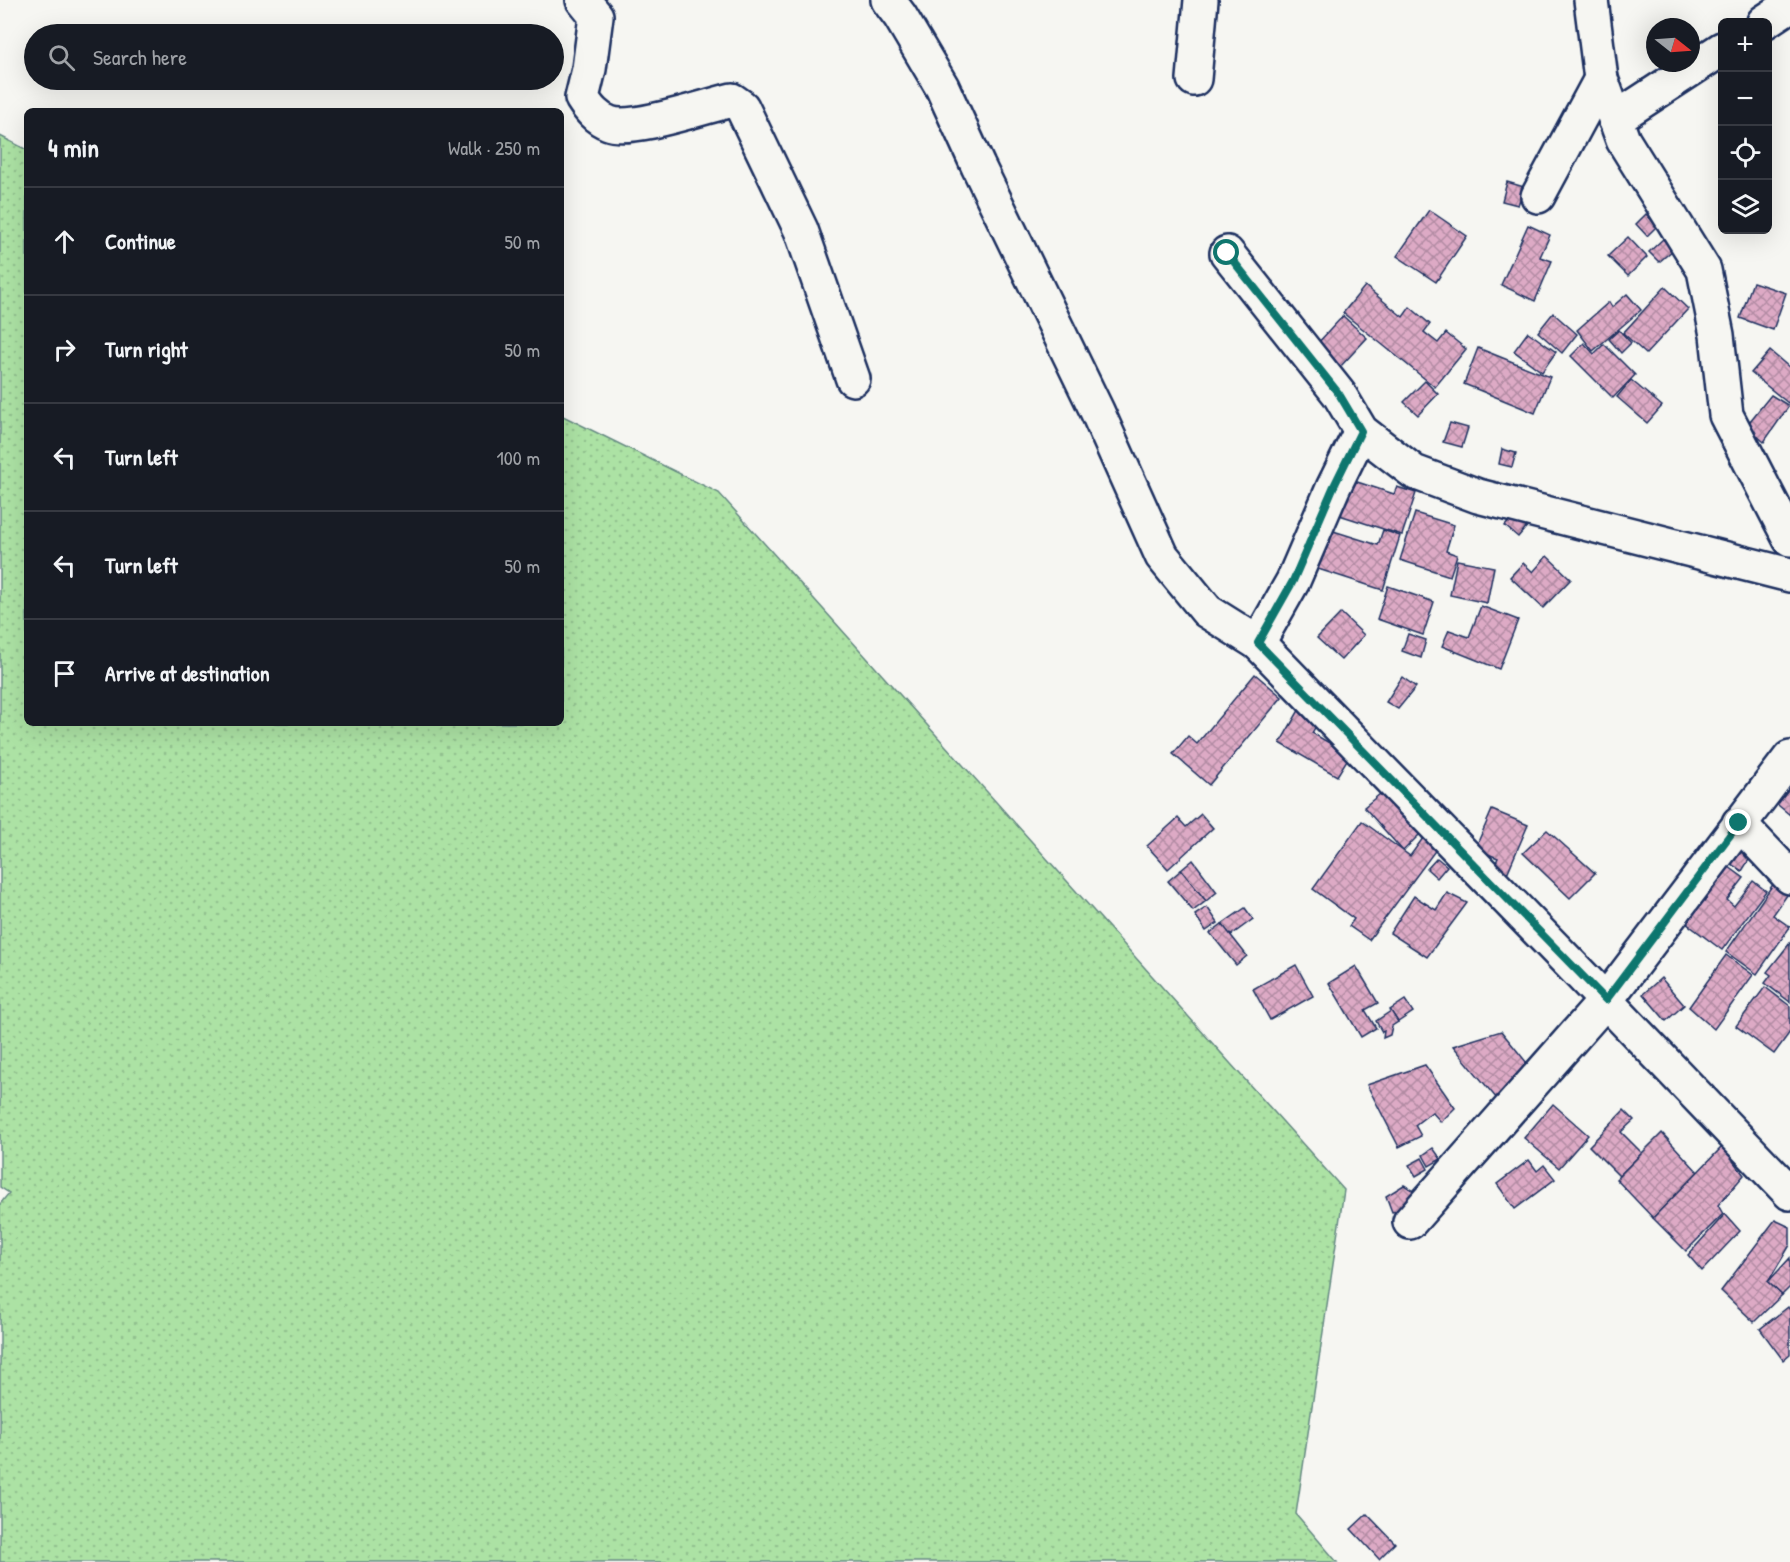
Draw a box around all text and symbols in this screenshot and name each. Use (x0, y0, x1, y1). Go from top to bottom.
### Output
north arrow (1646, 18, 1700, 72)
map controls (1718, 18, 1772, 234)
button: + (1718, 18, 1772, 72)
search box (24, 24, 564, 90)
icon: search (45, 41, 78, 74)
text: Search here (93, 42, 187, 72)
button: − (1718, 72, 1772, 126)
button: locate (1718, 126, 1772, 180)
text: 4 min (48, 130, 99, 165)
text: Walk · 250 m (448, 134, 540, 161)
button: layers (1718, 180, 1772, 234)
icon: ahead (48, 225, 81, 258)
text: Continue (105, 226, 176, 256)
text: 50 m (504, 228, 540, 255)
route start (1213, 239, 1239, 265)
icon: right (48, 333, 81, 366)
text: Turn right (105, 334, 188, 364)
text: 50 m (504, 336, 540, 363)
icon: left (48, 441, 81, 474)
text: Turn left (105, 442, 178, 472)
text: 100 m (497, 444, 540, 471)
icon: left (48, 549, 81, 582)
text: Turn left (105, 550, 178, 580)
text: 50 m (504, 552, 540, 579)
icon: arrive (48, 657, 81, 690)
text: Arrive at destination (105, 658, 270, 688)
route end (1725, 809, 1751, 835)

